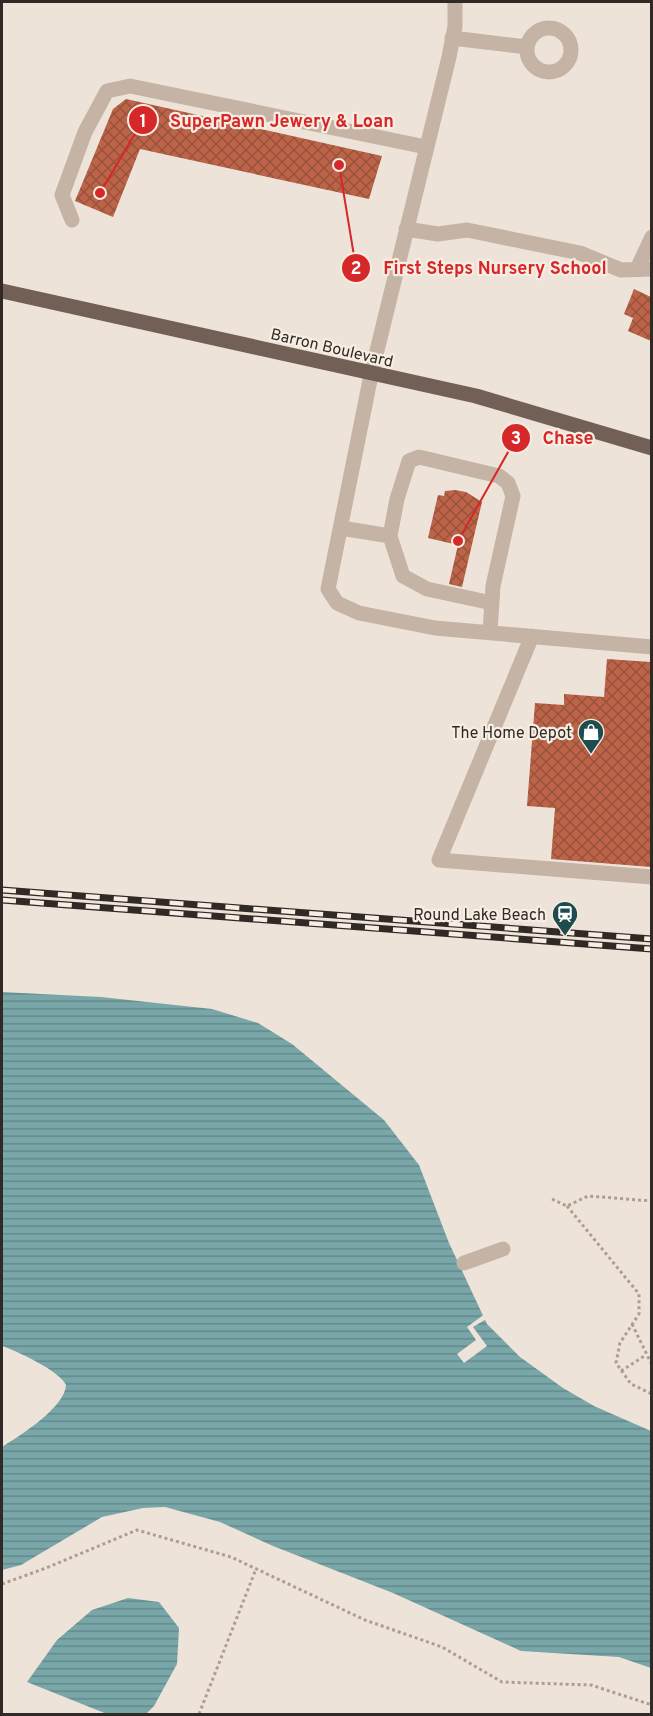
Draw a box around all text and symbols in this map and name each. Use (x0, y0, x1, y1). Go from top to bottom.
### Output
callout: SuperPawn Jewery & Loan (128, 102, 406, 138)
text: 1 (139, 111, 147, 134)
text: SuperPawn Jewery & Loan (170, 111, 394, 134)
callout: First Steps Nursery School (341, 250, 619, 286)
text: 2 (350, 258, 362, 281)
text: First Steps Nursery School (383, 258, 607, 281)
street label: Barron Boulevard (268, 325, 395, 373)
callout: Chase (501, 420, 606, 456)
text: 3 (511, 428, 521, 451)
text: Chase (543, 428, 593, 451)
shop icon: The Home Depot (576, 717, 606, 755)
place label: The Home Depot (451, 724, 572, 744)
station icon: Round Lake Beach (550, 899, 580, 937)
place label: Round Lake Beach (413, 906, 546, 926)

